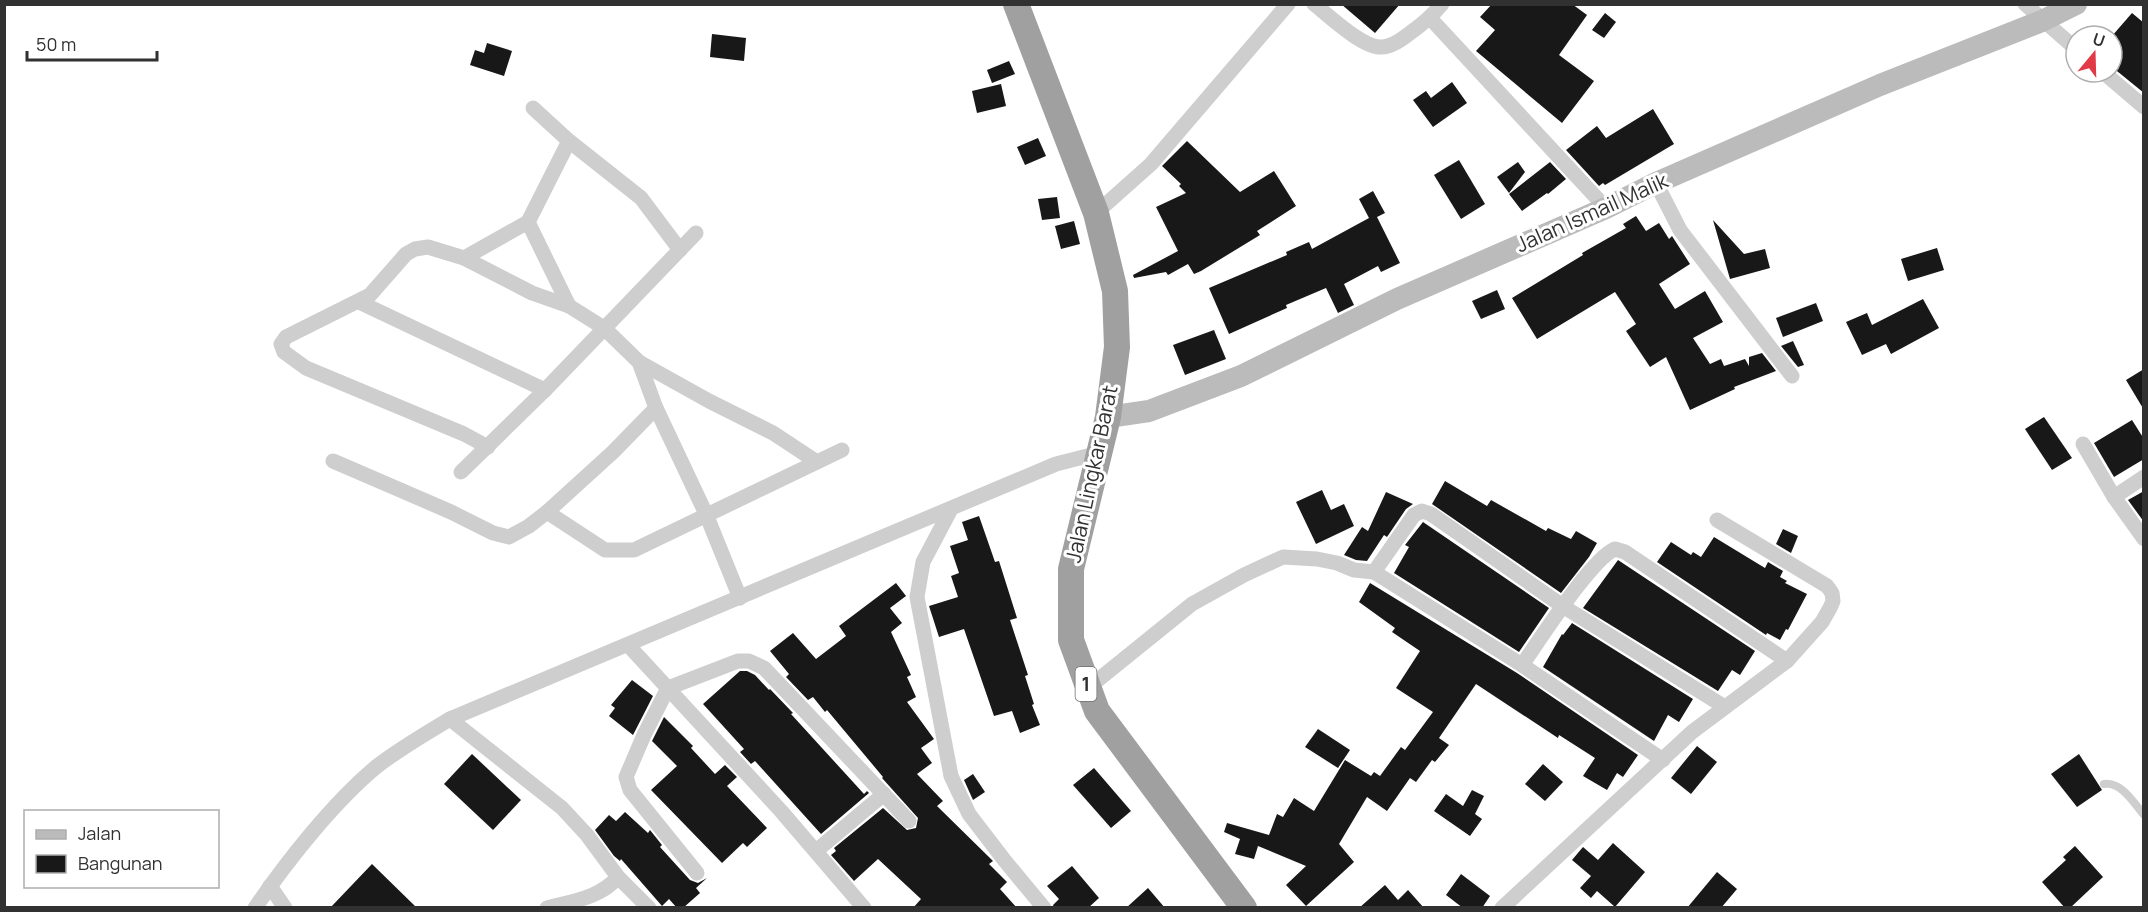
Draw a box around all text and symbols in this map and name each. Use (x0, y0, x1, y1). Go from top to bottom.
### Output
scale bar (27, 24, 158, 62)
north arrow (2064, 24, 2124, 84)
text: U (2090, 28, 2108, 52)
text: 50 m (36, 32, 76, 56)
street label: Jalan Ismail Malik (1511, 166, 1673, 258)
street label: Jalan Lingkar Barat (1059, 382, 1124, 565)
road number: 1 (1076, 667, 1096, 701)
legend (24, 810, 219, 888)
text: Jalan (78, 821, 121, 845)
text: Bangunan (78, 851, 162, 875)

